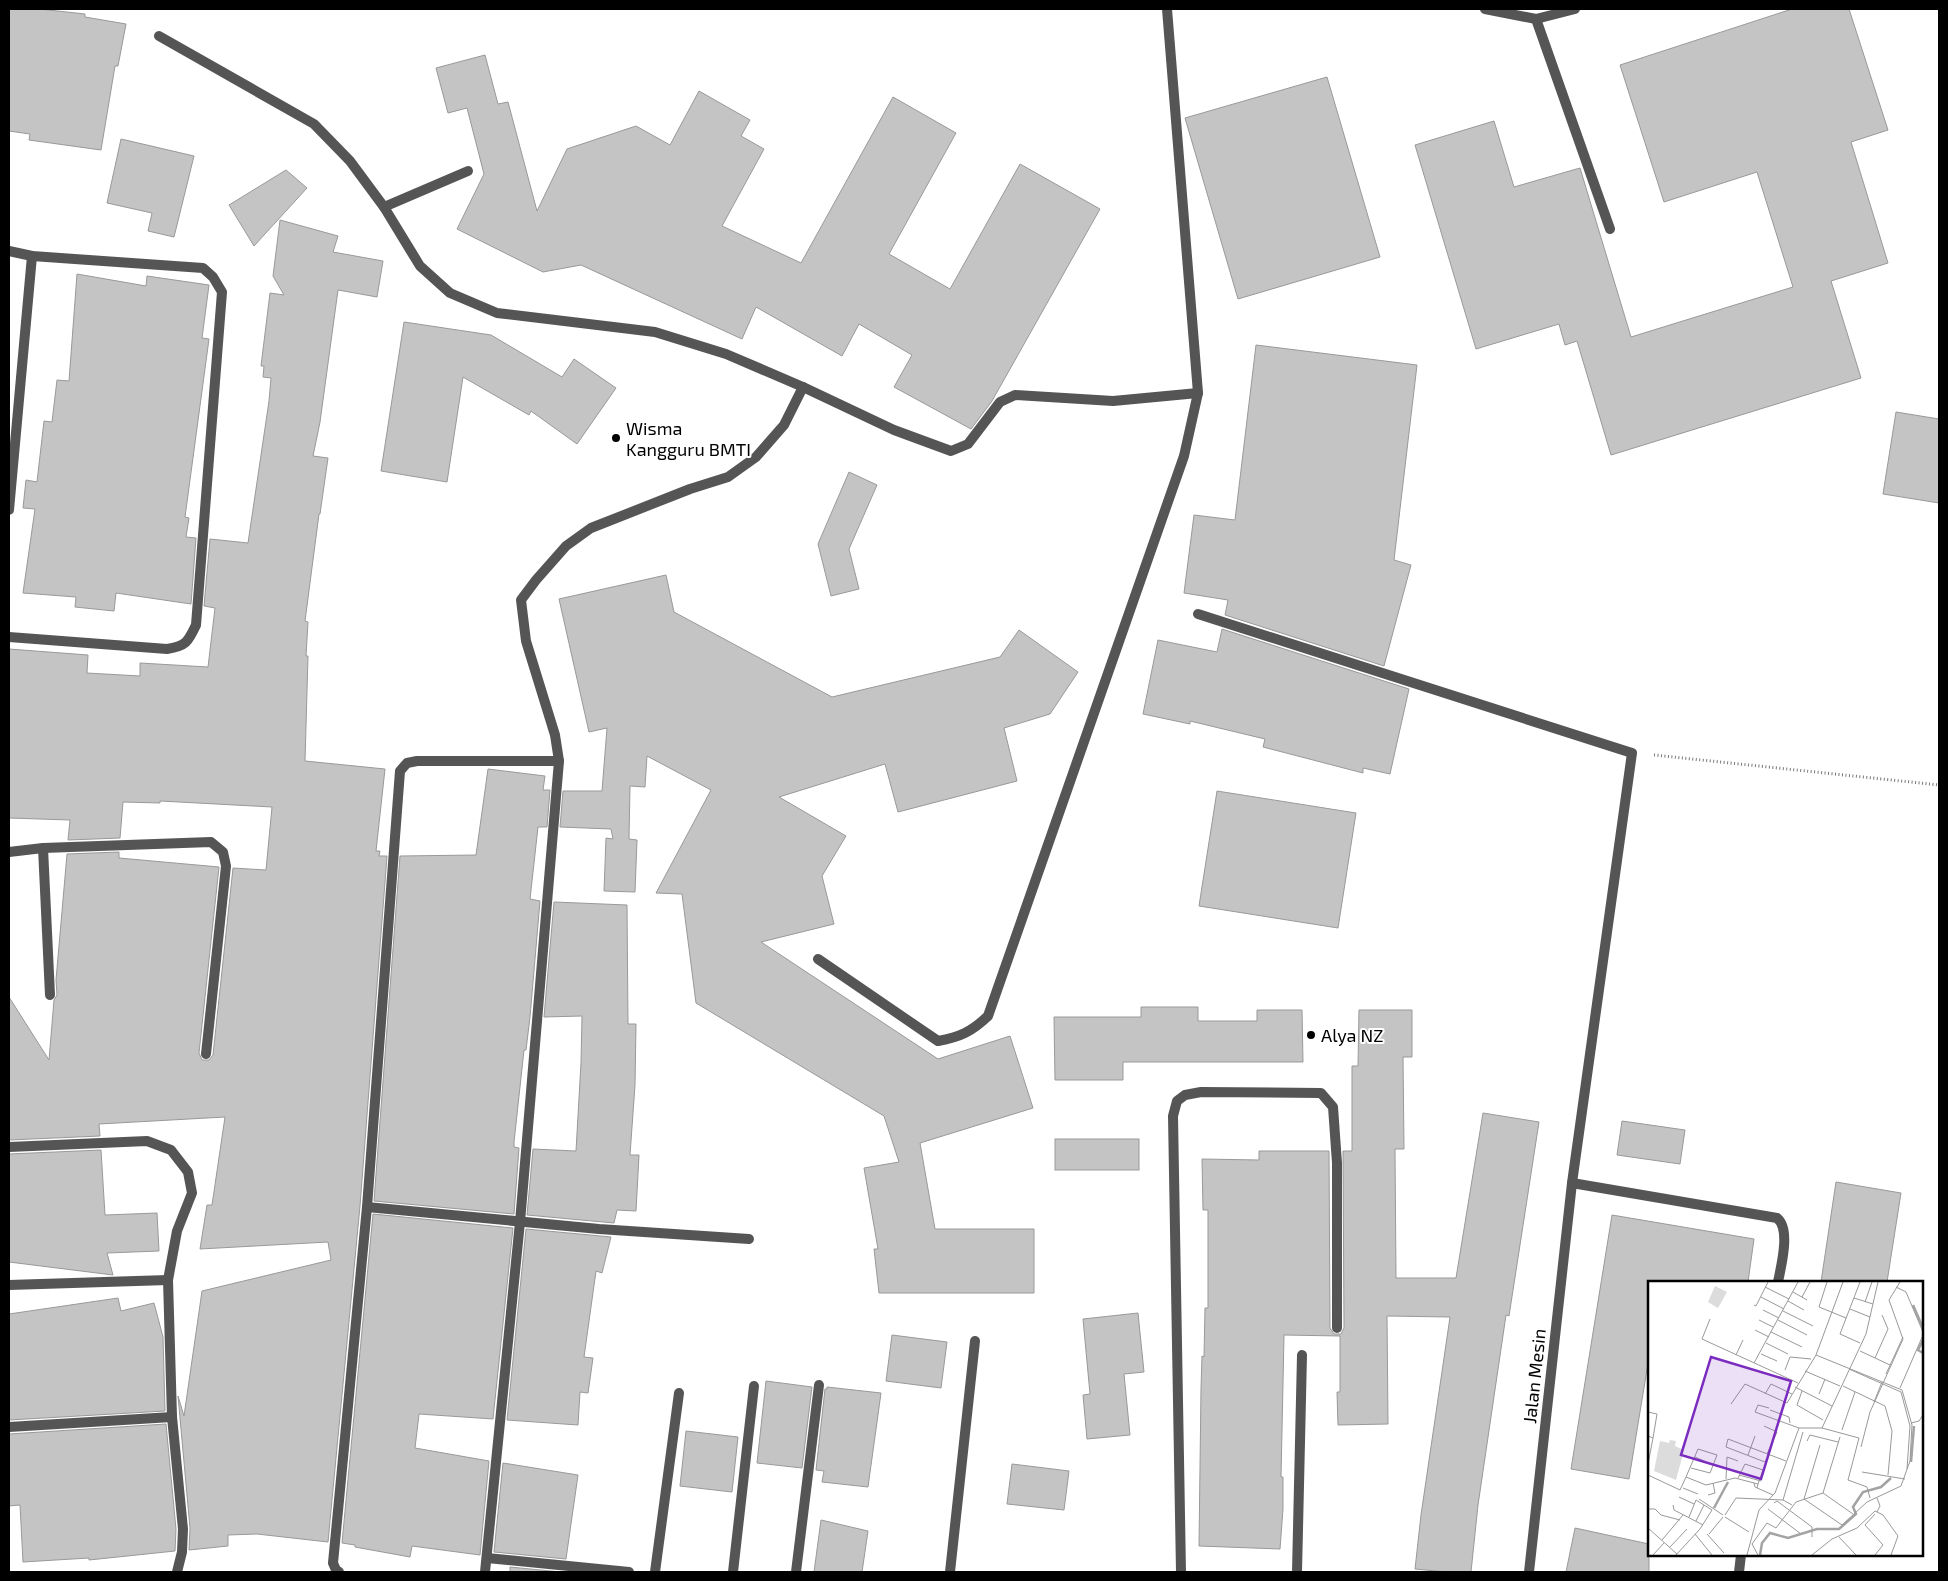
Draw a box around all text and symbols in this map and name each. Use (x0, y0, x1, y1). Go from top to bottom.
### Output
place label: Wisma Kangguru BMTI (626, 417, 751, 460)
marker: Wisma Kangguru BMTI (610, 432, 622, 444)
place label: Alya NZ (1321, 1024, 1383, 1046)
marker: Alya NZ (1305, 1029, 1317, 1041)
inset map (1648, 1281, 1923, 1556)
street label: Jalan Mesin (1518, 1327, 1550, 1425)

